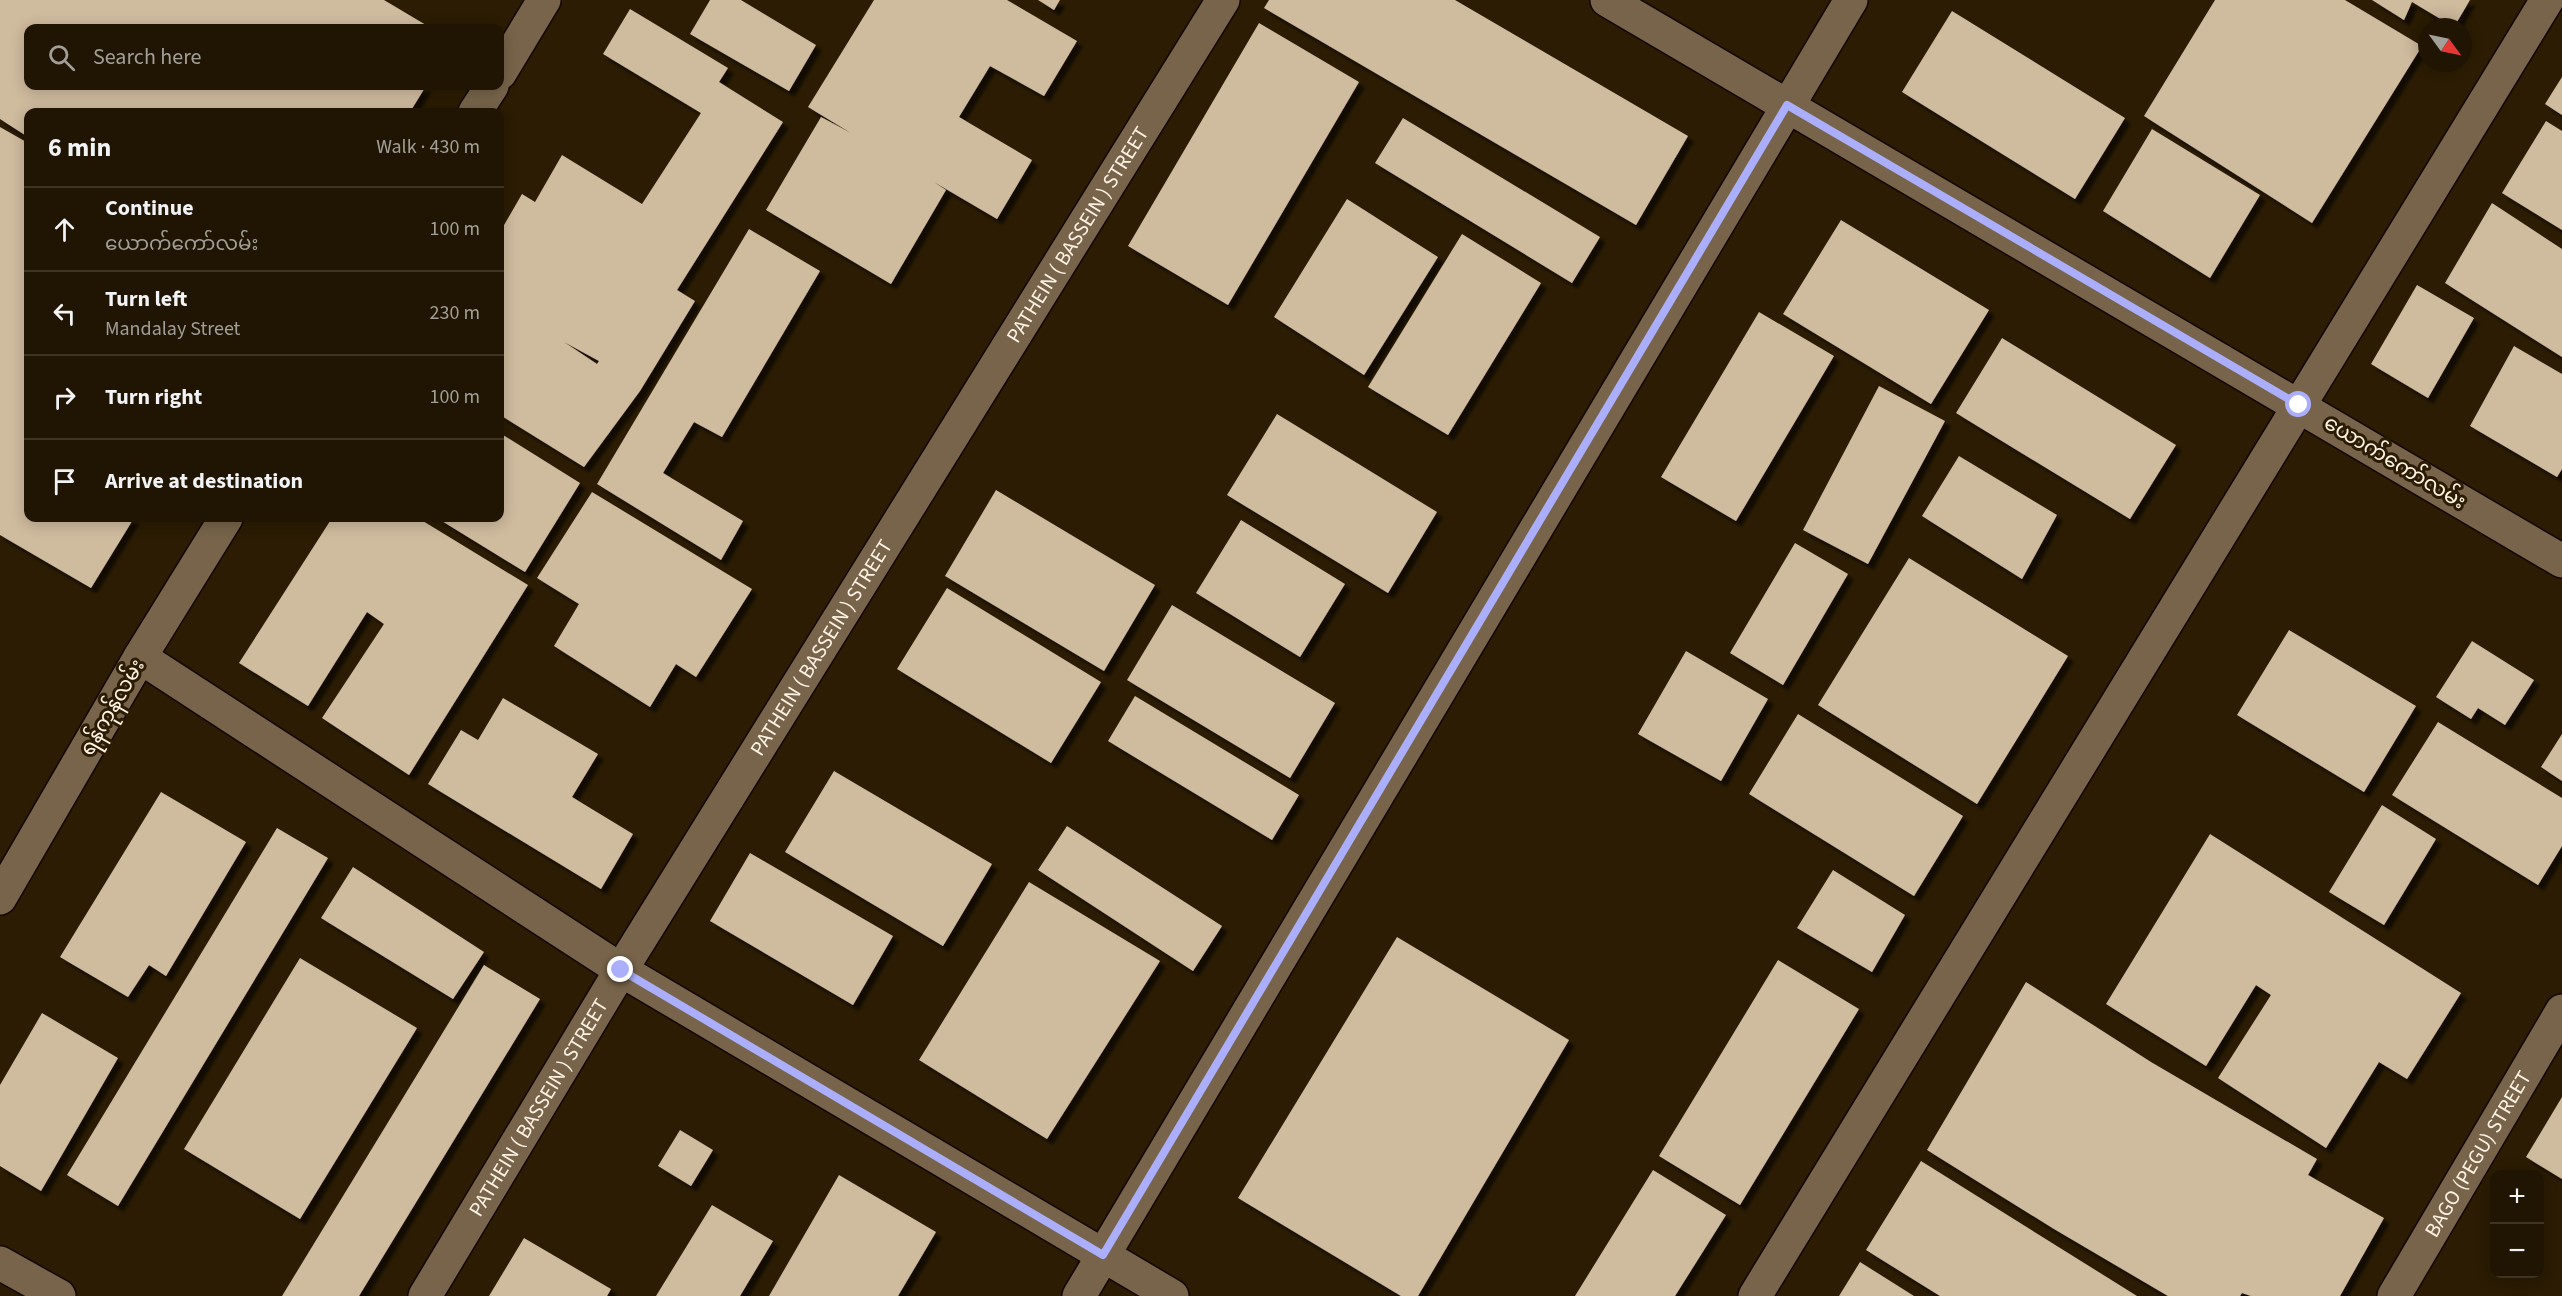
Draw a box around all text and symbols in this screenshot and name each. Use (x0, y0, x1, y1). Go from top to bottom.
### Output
north arrow (2418, 18, 2472, 72)
search box (24, 24, 504, 90)
icon: search (45, 41, 78, 74)
text: Search here (93, 41, 201, 73)
street label: PATHEIN ( BASSEIN ) STREET (999, 121, 1156, 348)
text: 6 min (48, 129, 111, 166)
text: Walk · 430 m (376, 133, 480, 161)
text: Continue (105, 192, 194, 224)
icon: ahead (48, 213, 81, 246)
text: 100 m (430, 215, 480, 243)
text: ယောက်ကော်လမ်း (105, 230, 258, 258)
text: Turn left (105, 283, 187, 315)
icon: left (48, 297, 81, 330)
text: 230 m (430, 299, 480, 327)
text: Mandalay Street (105, 315, 240, 343)
icon: right (48, 381, 81, 414)
text: Turn right (105, 381, 202, 413)
text: 100 m (430, 383, 480, 411)
route start (2285, 391, 2311, 417)
street label: ယောက်ကော်လမ်း (2318, 407, 2472, 516)
icon: arrive (48, 465, 81, 498)
text: Arrive at destination (105, 465, 303, 497)
street label: PATHEIN ( BASSEIN ) STREET (743, 534, 900, 761)
street label: ရန်ကုန်လမ်း (71, 653, 154, 762)
route end (607, 956, 633, 982)
street label: PATHEIN ( BASSEIN ) STREET (461, 993, 615, 1222)
street label: BAGO (PEGU) STREET (2417, 1065, 2539, 1243)
map controls (2490, 1170, 2544, 1278)
button: + (2490, 1170, 2544, 1224)
button: − (2490, 1224, 2544, 1278)

